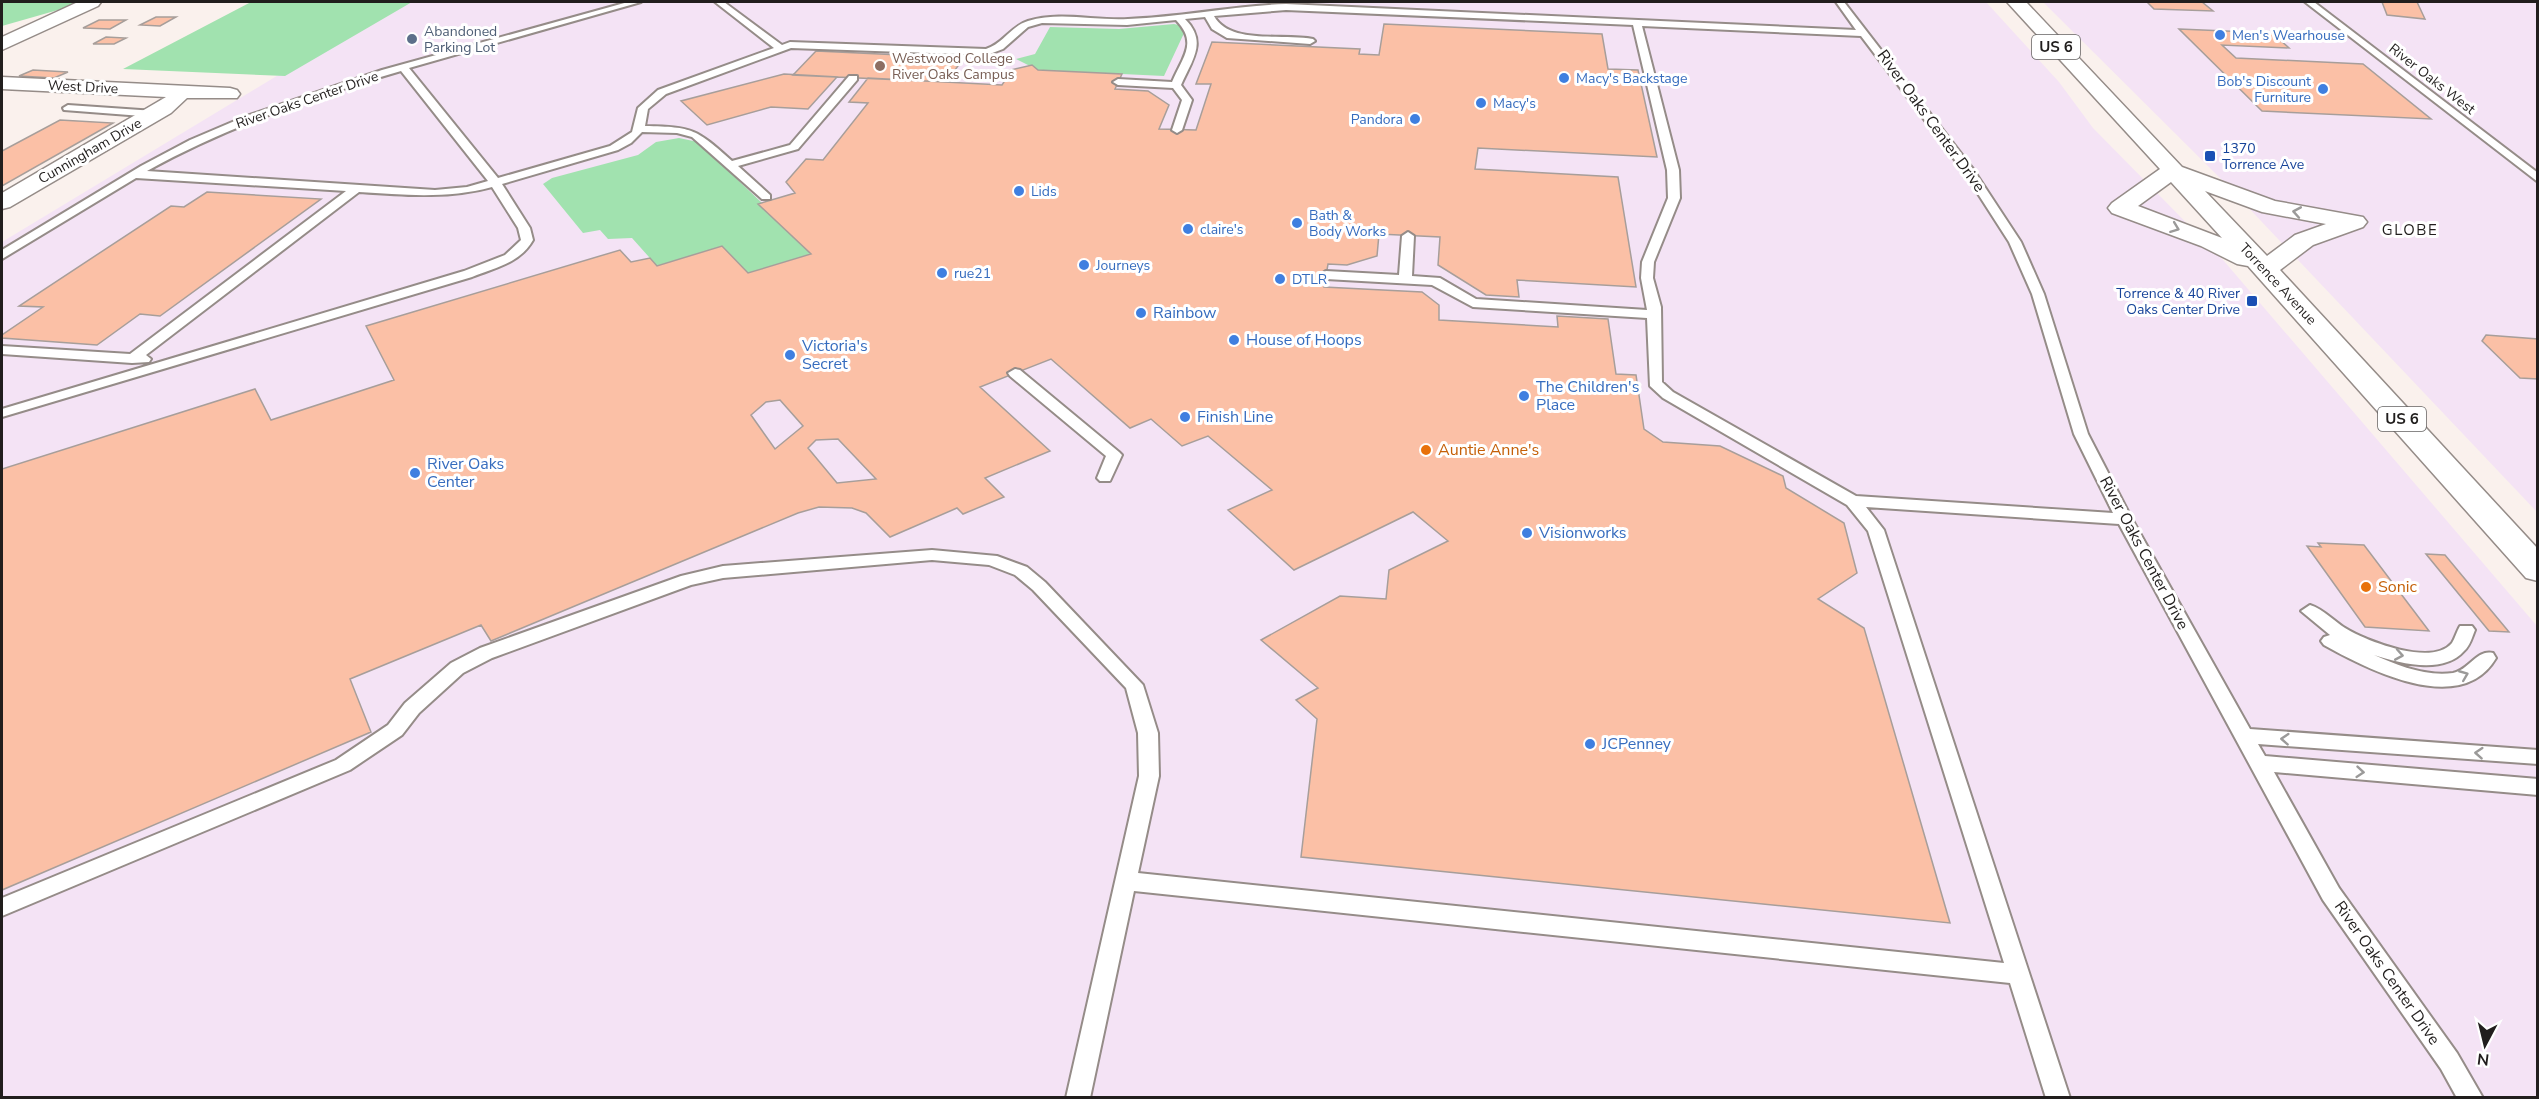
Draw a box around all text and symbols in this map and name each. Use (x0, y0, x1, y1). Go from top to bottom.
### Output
place label: Abandoned Parking Lot (424, 22, 497, 57)
place label: Men's Wearhouse (2232, 26, 2345, 45)
marker: Men's Wearhouse (2213, 28, 2227, 42)
marker: Abandoned Parking Lot (405, 32, 419, 46)
road number: US 6 (2032, 35, 2080, 59)
street label: River Oaks West (2385, 39, 2479, 119)
street label: River Oaks Center Drive (1872, 45, 1990, 197)
place label: Westwood College River Oaks Campus (892, 49, 1015, 84)
marker: Westwood College River Oaks Campus (873, 59, 887, 73)
street label: River Oaks Center Drive (233, 67, 381, 133)
place label: Macy's Backstage (1576, 69, 1687, 88)
marker: Macy's Backstage (1557, 71, 1571, 85)
place label: Bob's Discount Furniture (2217, 72, 2311, 107)
street label: West Drive (47, 76, 119, 98)
marker: Bob's Discount Furniture (2316, 82, 2330, 96)
place label: Macy's (1493, 94, 1536, 113)
marker: Macy's (1474, 96, 1488, 110)
place label: Pandora (1351, 110, 1403, 129)
marker: Pandora (1408, 112, 1422, 126)
street label: Cunningham Drive (35, 114, 145, 188)
place label: 1370 Torrence Ave (2222, 139, 2304, 174)
marker: 1370 Torrence Ave (2203, 149, 2217, 163)
place label: Lids (1031, 182, 1057, 201)
marker: Lids (1012, 184, 1026, 198)
place label: Bath & Body Works (1309, 206, 1386, 241)
one-way arrow (2293, 206, 2302, 218)
marker: Bath & Body Works (1290, 216, 1304, 230)
place label: claire's (1200, 220, 1244, 239)
district label: GLOBE (2382, 220, 2438, 240)
one-way arrow (2169, 221, 2180, 233)
marker: claire's (1181, 222, 1195, 236)
street label: Torrence Avenue (2235, 239, 2321, 329)
place label: Journeys (1095, 256, 1151, 275)
marker: Journeys (1077, 258, 1091, 272)
place label: rue21 (954, 264, 991, 283)
marker: rue21 (935, 266, 949, 280)
place label: DTLR (1292, 270, 1327, 289)
marker: DTLR (1273, 272, 1287, 286)
place label: Torrence & 40 River Oaks Center Drive (2116, 284, 2240, 319)
marker: Torrence & 40 River Oaks Center Drive (2245, 294, 2259, 308)
place label: Rainbow (1153, 302, 1217, 324)
marker: Rainbow (1134, 306, 1148, 320)
place label: House of Hoops (1246, 329, 1362, 351)
marker: House of Hoops (1227, 333, 1241, 347)
place label: Victoria's Secret (801, 335, 868, 375)
marker: Victoria's Secret (783, 348, 797, 362)
place label: The Children's Place (1536, 376, 1639, 416)
marker: The Children's Place (1517, 389, 1531, 403)
place label: Finish Line (1197, 406, 1273, 428)
road number: US 6 (2378, 407, 2426, 431)
marker: Finish Line (1178, 410, 1192, 424)
place label: Auntie Anne's (1438, 439, 1539, 461)
marker: Auntie Anne's (1419, 443, 1433, 457)
place label: River Oaks Center (427, 453, 504, 493)
marker: River Oaks Center (408, 466, 422, 480)
street label: River Oaks Center Drive (2094, 472, 2194, 634)
place label: Visionworks (1538, 522, 1627, 544)
marker: Visionworks (1520, 526, 1534, 540)
place label: Sonic (2378, 576, 2418, 598)
marker: Sonic (2359, 580, 2373, 594)
one-way arrow (2393, 648, 2403, 661)
one-way arrow (2458, 669, 2468, 682)
place label: JCPenney (1601, 733, 1672, 755)
one-way arrow (2280, 733, 2289, 746)
marker: JCPenney (1583, 737, 1597, 751)
one-way arrow (2475, 747, 2484, 760)
one-way arrow (2355, 765, 2365, 778)
street label: River Oaks Center Drive (2329, 897, 2445, 1049)
north arrow (2455, 1015, 2515, 1075)
text: N (2476, 1047, 2491, 1071)

